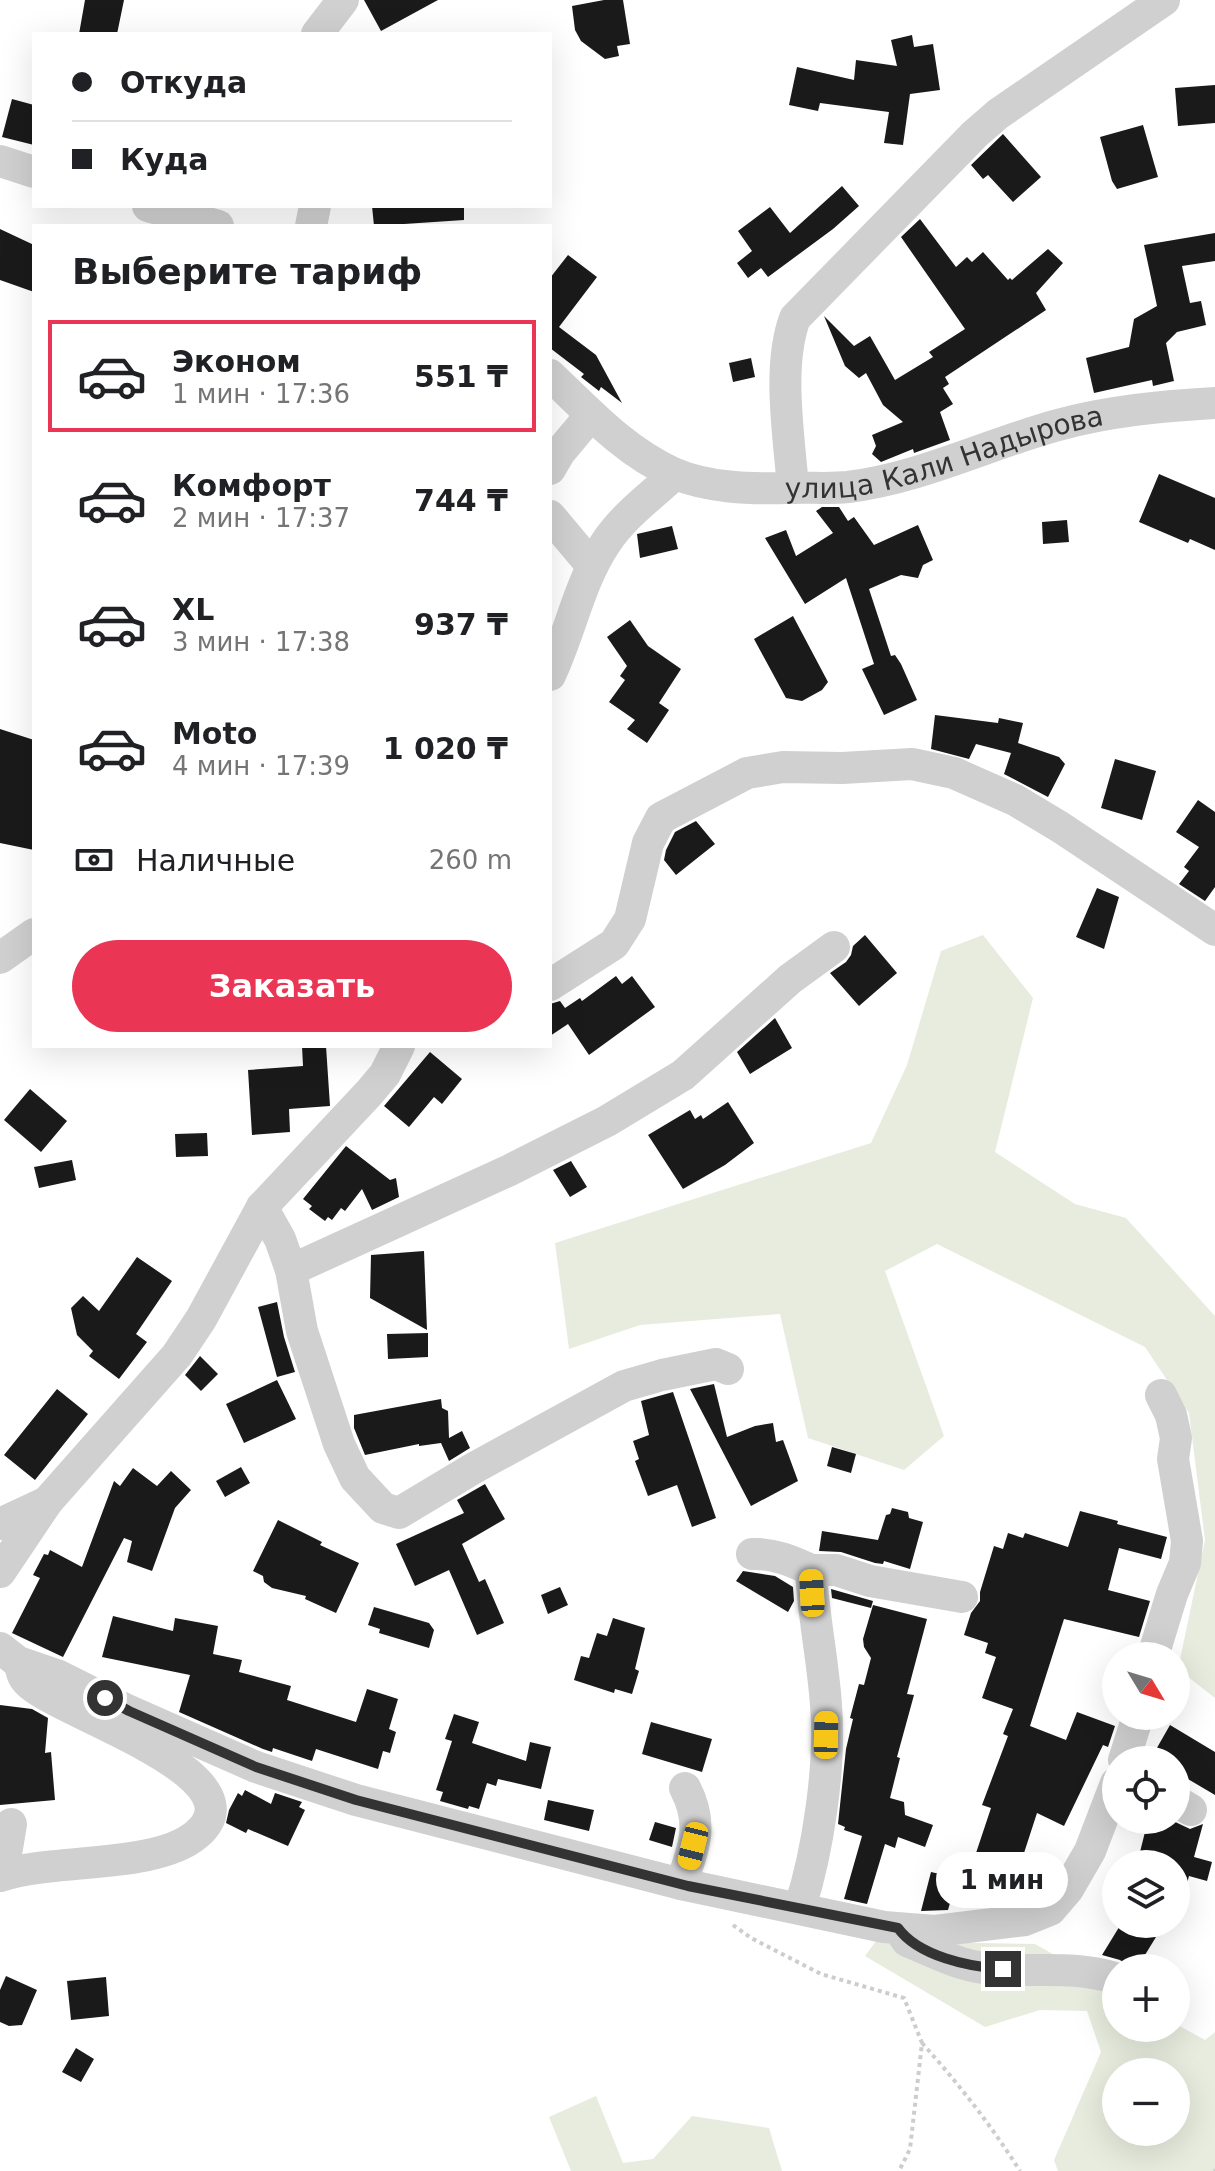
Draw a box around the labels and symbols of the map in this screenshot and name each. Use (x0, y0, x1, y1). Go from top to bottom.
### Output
street label: улица Кали Надырова (784, 399, 1106, 505)
car (799, 1568, 825, 1618)
north arrow (1102, 1642, 1190, 1730)
route start (87, 1680, 123, 1716)
car (814, 1711, 838, 1759)
car (676, 1820, 710, 1872)
callout: 1 мин (937, 1853, 1069, 1909)
route end (985, 1951, 1021, 1987)

